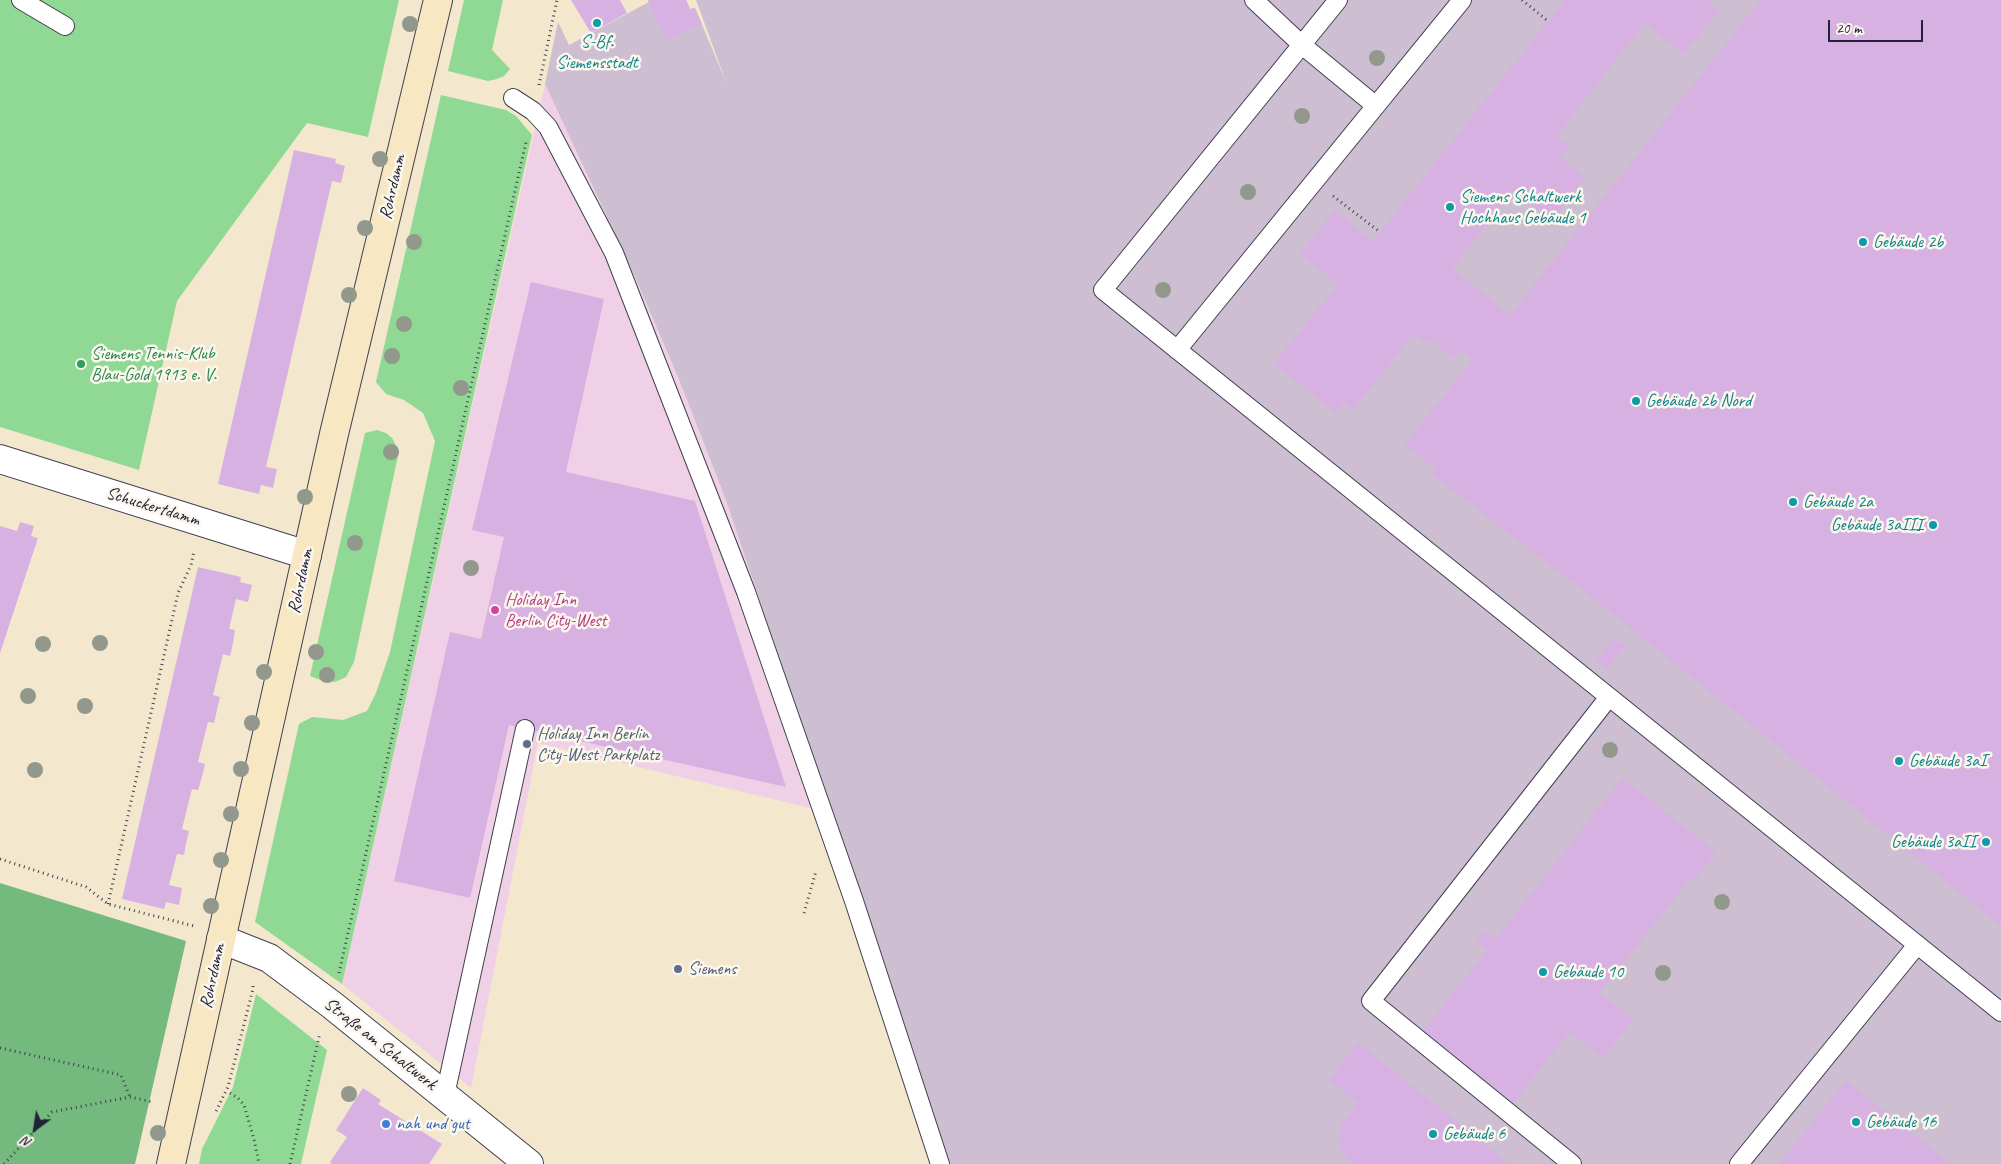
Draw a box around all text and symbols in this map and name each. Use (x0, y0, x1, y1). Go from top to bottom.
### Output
scale bar (1831, 10, 1926, 42)
marker: S-Bf. Siemensstadt (591, 17, 603, 29)
text: 20 m (1836, 19, 1862, 38)
place label: S-Bf. Siemensstadt (556, 31, 638, 74)
street label: Rohrdamm (375, 152, 411, 222)
place label: Siemens Schaltwerk Hochhaus Gebäude 1 (1460, 186, 1586, 228)
marker: Siemens Schaltwerk Hochhaus Gebäude 1 (1444, 201, 1456, 213)
place label: Gebäude 2b (1873, 231, 1943, 253)
marker: Gebäude 2b (1857, 236, 1869, 248)
place label: Siemens Tennis-Klub Blau-Gold 1913 e. V. (91, 343, 216, 386)
marker: Siemens Tennis-Klub Blau-Gold 1913 e. V. (75, 358, 87, 370)
place label: Gebäude 2b Nord (1646, 390, 1751, 412)
marker: Gebäude 2b Nord (1630, 395, 1642, 407)
street label: Schuckertdamm (104, 483, 202, 531)
place label: Gebäude 2a (1803, 491, 1873, 513)
marker: Gebäude 2a (1787, 496, 1799, 508)
place label: Gebäude 3aIII (1831, 514, 1923, 536)
marker: Gebäude 3aIII (1927, 519, 1939, 531)
street label: Rohrdamm (284, 546, 318, 616)
place label: Holiday Inn Berlin City-West (505, 589, 606, 632)
marker: Holiday Inn Berlin City-West (489, 604, 501, 616)
place label: Holiday Inn Berlin City-West Parkplatz (537, 723, 660, 766)
marker: Holiday Inn Berlin City-West Parkplatz (521, 738, 533, 750)
place label: Gebäude 3aI (1909, 750, 1986, 772)
marker: Gebäude 3aI (1893, 755, 1905, 767)
place label: Gebäude 3aII (1891, 831, 1976, 853)
marker: Gebäude 3aII (1980, 836, 1992, 848)
street label: Rohrdamm (196, 941, 230, 1011)
place label: Siemens (688, 958, 736, 980)
place label: Gebäude 10 (1553, 961, 1623, 983)
marker: Siemens (672, 963, 684, 975)
marker: Gebäude 10 (1537, 966, 1549, 978)
street label: Straße am Schaltwerk (319, 993, 441, 1095)
north arrow (10, 1104, 60, 1154)
place label: Gebäude 16 (1866, 1111, 1936, 1133)
place label: nah und gut (396, 1113, 470, 1135)
marker: Gebäude 16 (1850, 1116, 1862, 1128)
marker: nah und gut (380, 1118, 392, 1130)
place label: Gebäude 6 (1443, 1123, 1505, 1145)
marker: Gebäude 6 (1427, 1128, 1439, 1140)
text: N (19, 1133, 35, 1152)

